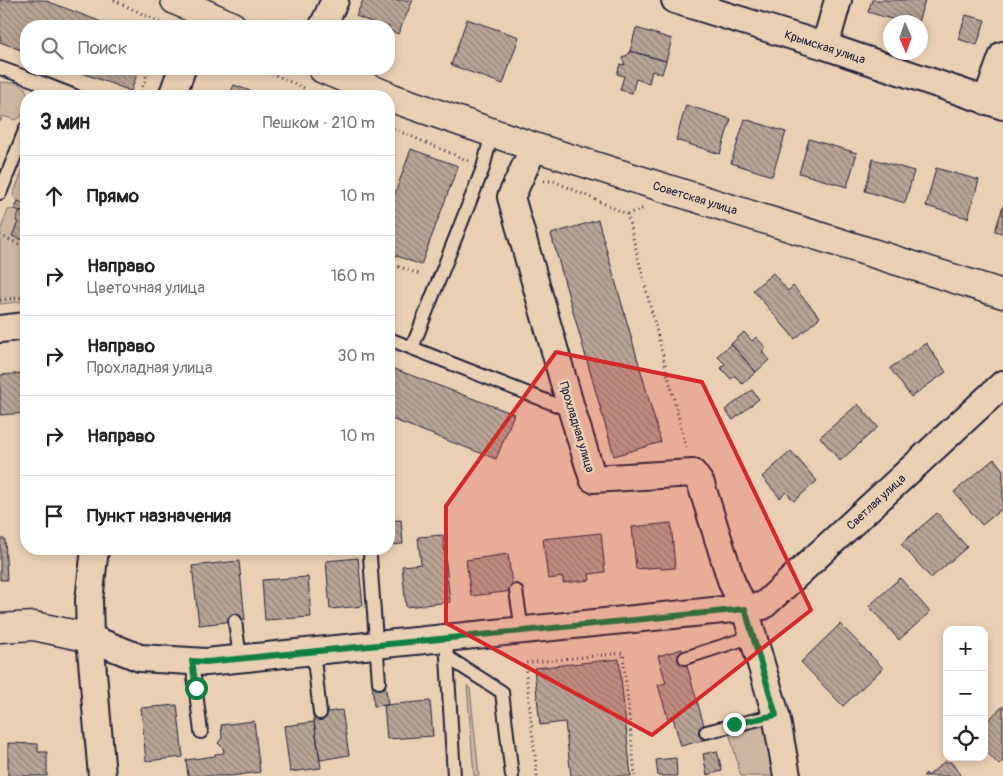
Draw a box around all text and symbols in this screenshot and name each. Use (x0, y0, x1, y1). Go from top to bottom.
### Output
north arrow (883, 15, 928, 60)
search box (20, 20, 395, 75)
street label: Крымская улица (782, 27, 868, 68)
icon: search (38, 34, 66, 62)
text: Поиск (78, 36, 128, 60)
text: 3 мин (40, 109, 90, 136)
text: Пешком · 210 m (263, 113, 375, 133)
street label: Советская улица (651, 178, 739, 219)
icon: ahead (40, 182, 68, 210)
text: Прямо (87, 184, 139, 208)
text: 10 m (340, 186, 375, 206)
text: Направо (87, 254, 155, 278)
icon: right (40, 262, 68, 290)
text: 160 m (331, 266, 375, 286)
text: Цветочная улица (87, 278, 205, 298)
text: Направо (87, 334, 155, 358)
icon: right (40, 342, 68, 370)
text: 30 m (337, 346, 375, 366)
text: Прохладная улица (87, 358, 212, 378)
street label: Прохладная улица (556, 380, 598, 475)
icon: right (40, 422, 68, 450)
text: Направо (87, 424, 155, 448)
text: 10 m (340, 426, 375, 446)
street label: Светлая улица (844, 471, 909, 534)
icon: arrive (40, 502, 68, 530)
text: Пункт назначения (87, 504, 231, 528)
map controls (943, 626, 988, 761)
button: + (943, 626, 988, 671)
button: − (943, 671, 988, 716)
route start (185, 677, 208, 700)
route end (723, 713, 746, 736)
button: locate (943, 716, 988, 761)

